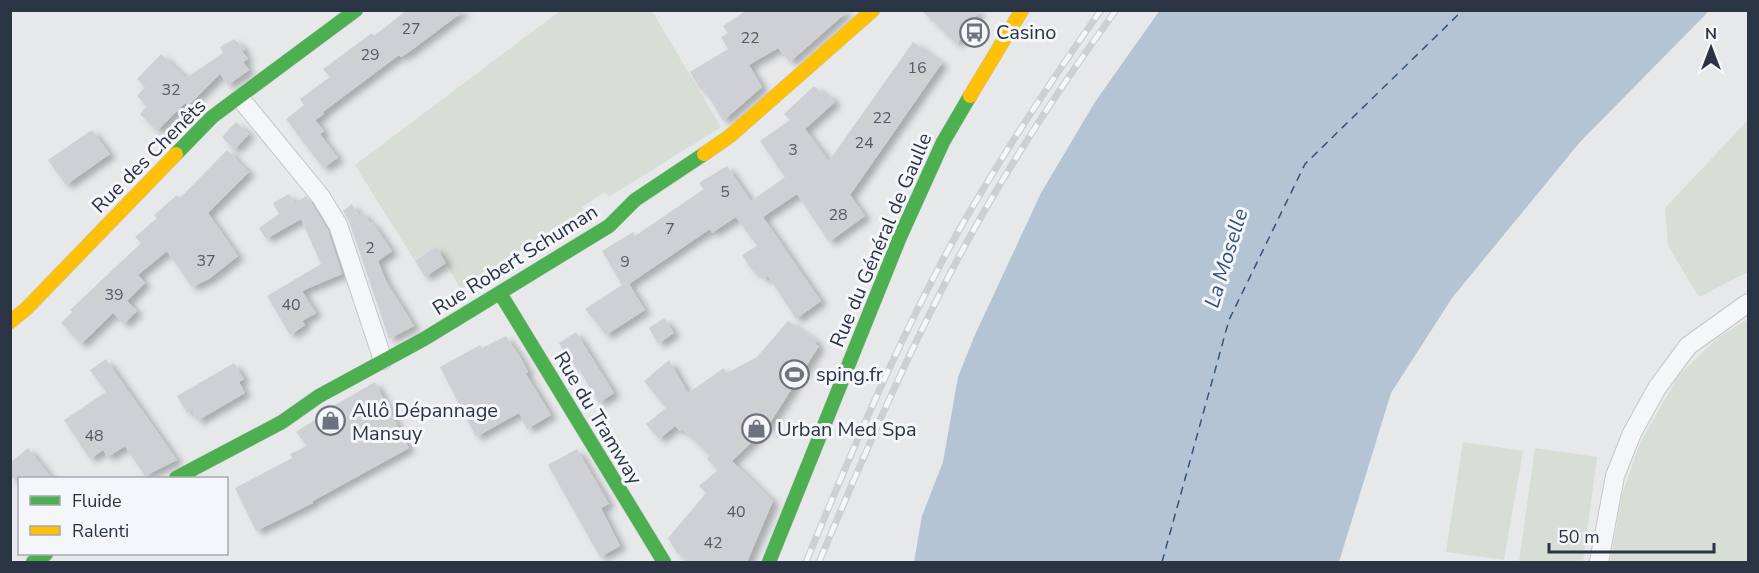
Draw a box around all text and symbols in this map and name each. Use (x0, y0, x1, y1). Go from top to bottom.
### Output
bus stop icon: Casino (959, 16, 991, 48)
house number: 27 (401, 18, 421, 40)
north arrow (1681, 18, 1741, 78)
place label: Casino (996, 19, 1056, 46)
text: N (1705, 23, 1717, 45)
house number: 22 (740, 27, 760, 49)
house number: 29 (360, 44, 380, 66)
house number: 16 (907, 57, 927, 79)
house number: 32 (161, 79, 181, 101)
street label: Rue des Chenêts (86, 93, 212, 219)
house number: 22 (872, 107, 892, 129)
street label: Rue du Général de Gaulle (824, 129, 938, 351)
house number: 24 (854, 132, 874, 154)
house number: 3 (788, 139, 798, 161)
house number: 5 (720, 181, 730, 203)
street label: Rue Robert Schuman (427, 198, 603, 322)
house number: 28 (828, 204, 848, 226)
water label: La Moselle (1198, 205, 1254, 311)
house number: 7 (665, 218, 675, 240)
house number: 2 (365, 237, 375, 259)
house number: 37 (196, 250, 216, 272)
house number: 9 (620, 251, 630, 273)
house number: 39 (104, 284, 124, 306)
house number: 40 (281, 294, 301, 316)
street label: Rue du Tramway (548, 346, 649, 490)
sports icon: sping.fr (779, 358, 811, 390)
place label: sping.fr (816, 361, 883, 388)
place label: Allô Dépannage Mansuy (352, 397, 498, 447)
shop icon: Allô Dépannage Mansuy (315, 405, 347, 437)
shop icon: Urban Med Spa (740, 413, 772, 445)
place label: Urban Med Spa (777, 416, 917, 443)
house number: 48 (84, 425, 104, 447)
legend (18, 477, 228, 555)
text: Fluide (72, 489, 122, 513)
house number: 40 (726, 501, 746, 523)
scale bar (1549, 516, 1714, 554)
text: Ralenti (72, 519, 129, 543)
text: 50 m (1558, 525, 1600, 549)
house number: 42 (703, 532, 723, 554)

